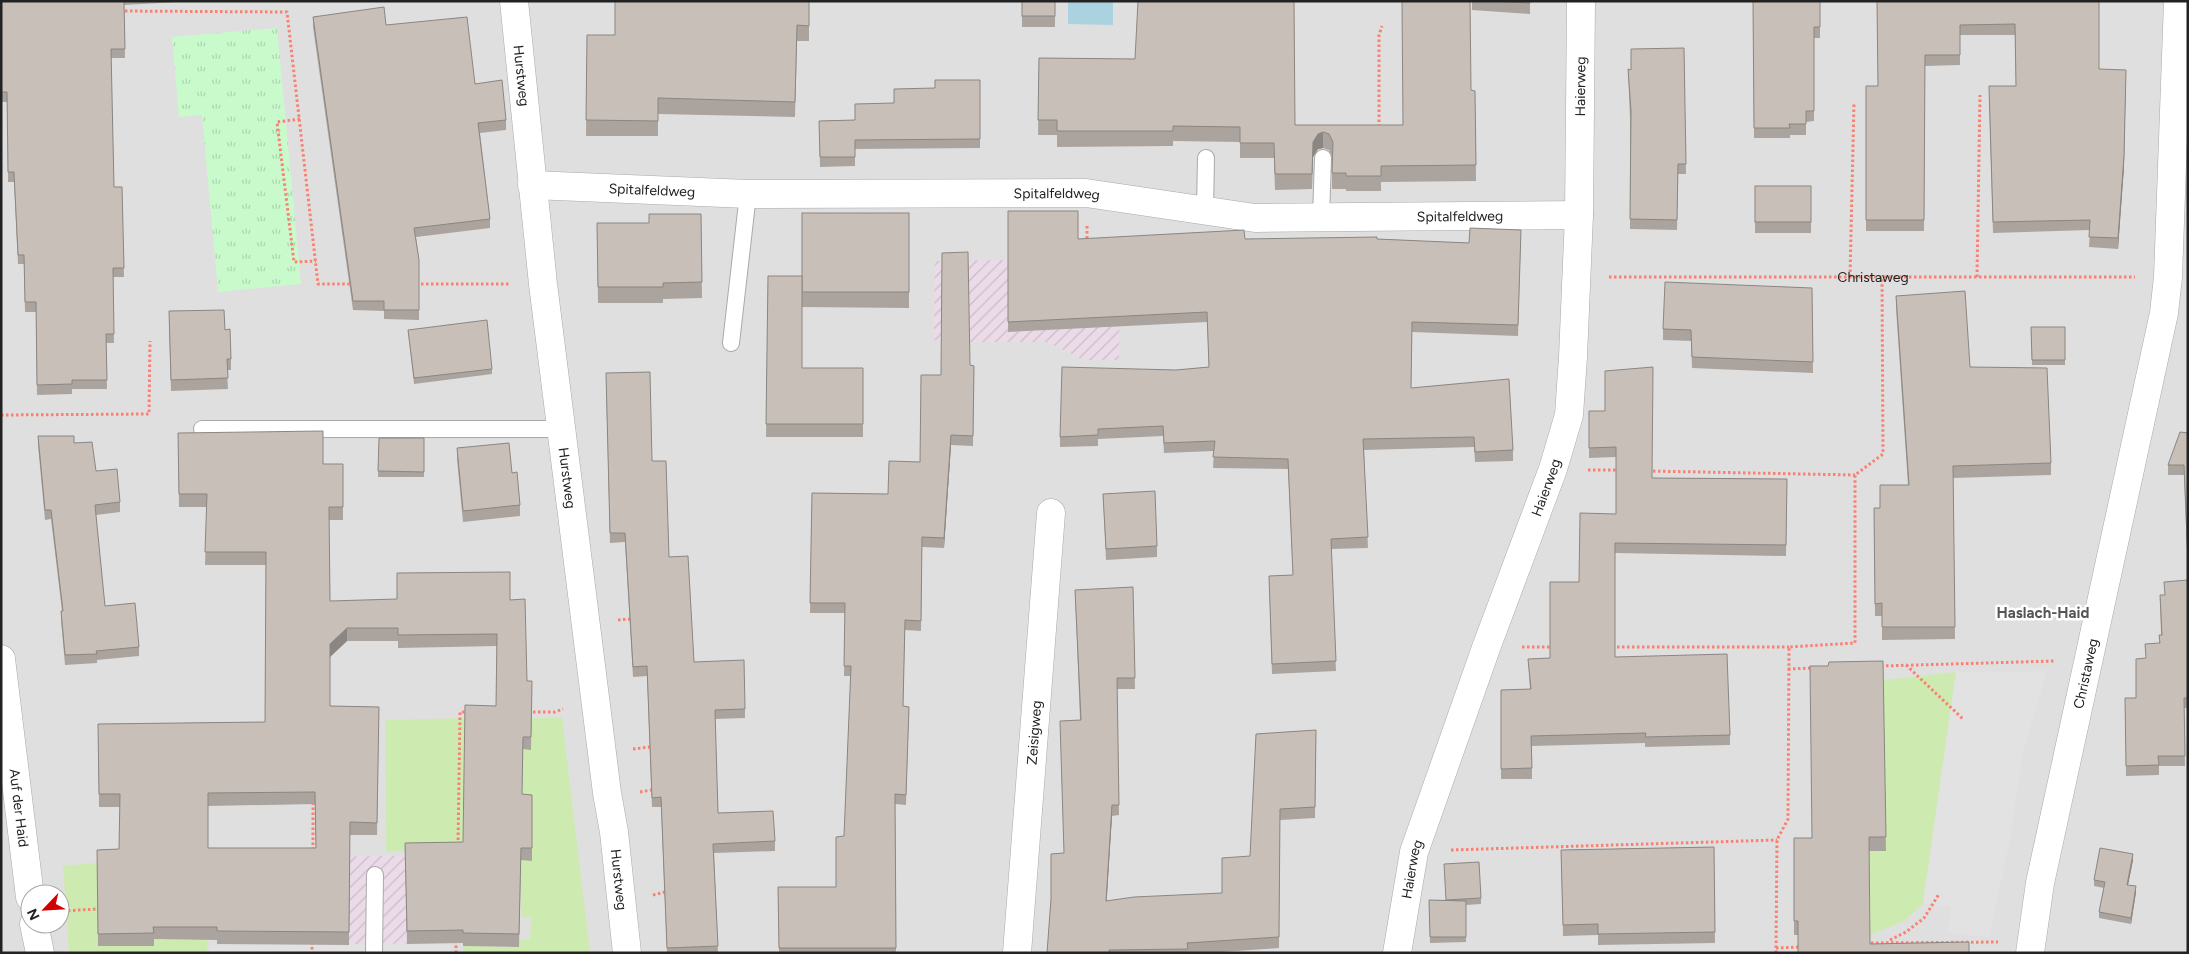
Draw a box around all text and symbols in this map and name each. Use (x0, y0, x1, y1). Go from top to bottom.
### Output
street label: Hurstweg (510, 44, 533, 107)
street label: Haierweg (1571, 56, 1589, 117)
street label: Spitalfeldweg (608, 180, 695, 200)
street label: Spitalfeldweg (1014, 184, 1101, 203)
street label: Spitalfeldweg (1417, 207, 1503, 225)
street label: Christaweg (1837, 269, 1909, 286)
street label: Hurstweg (555, 446, 580, 510)
street label: Haierweg (1528, 457, 1564, 519)
district label: Haslach-Haid (1997, 604, 2090, 622)
street label: Christaweg (2070, 637, 2101, 710)
street label: Zeisigweg (1023, 700, 1045, 766)
street label: Auf der Haid (6, 768, 32, 848)
street label: Haierweg (1398, 837, 1426, 900)
street label: Hurstweg (607, 848, 631, 911)
north arrow (20, 884, 70, 934)
text: N (24, 906, 44, 923)

